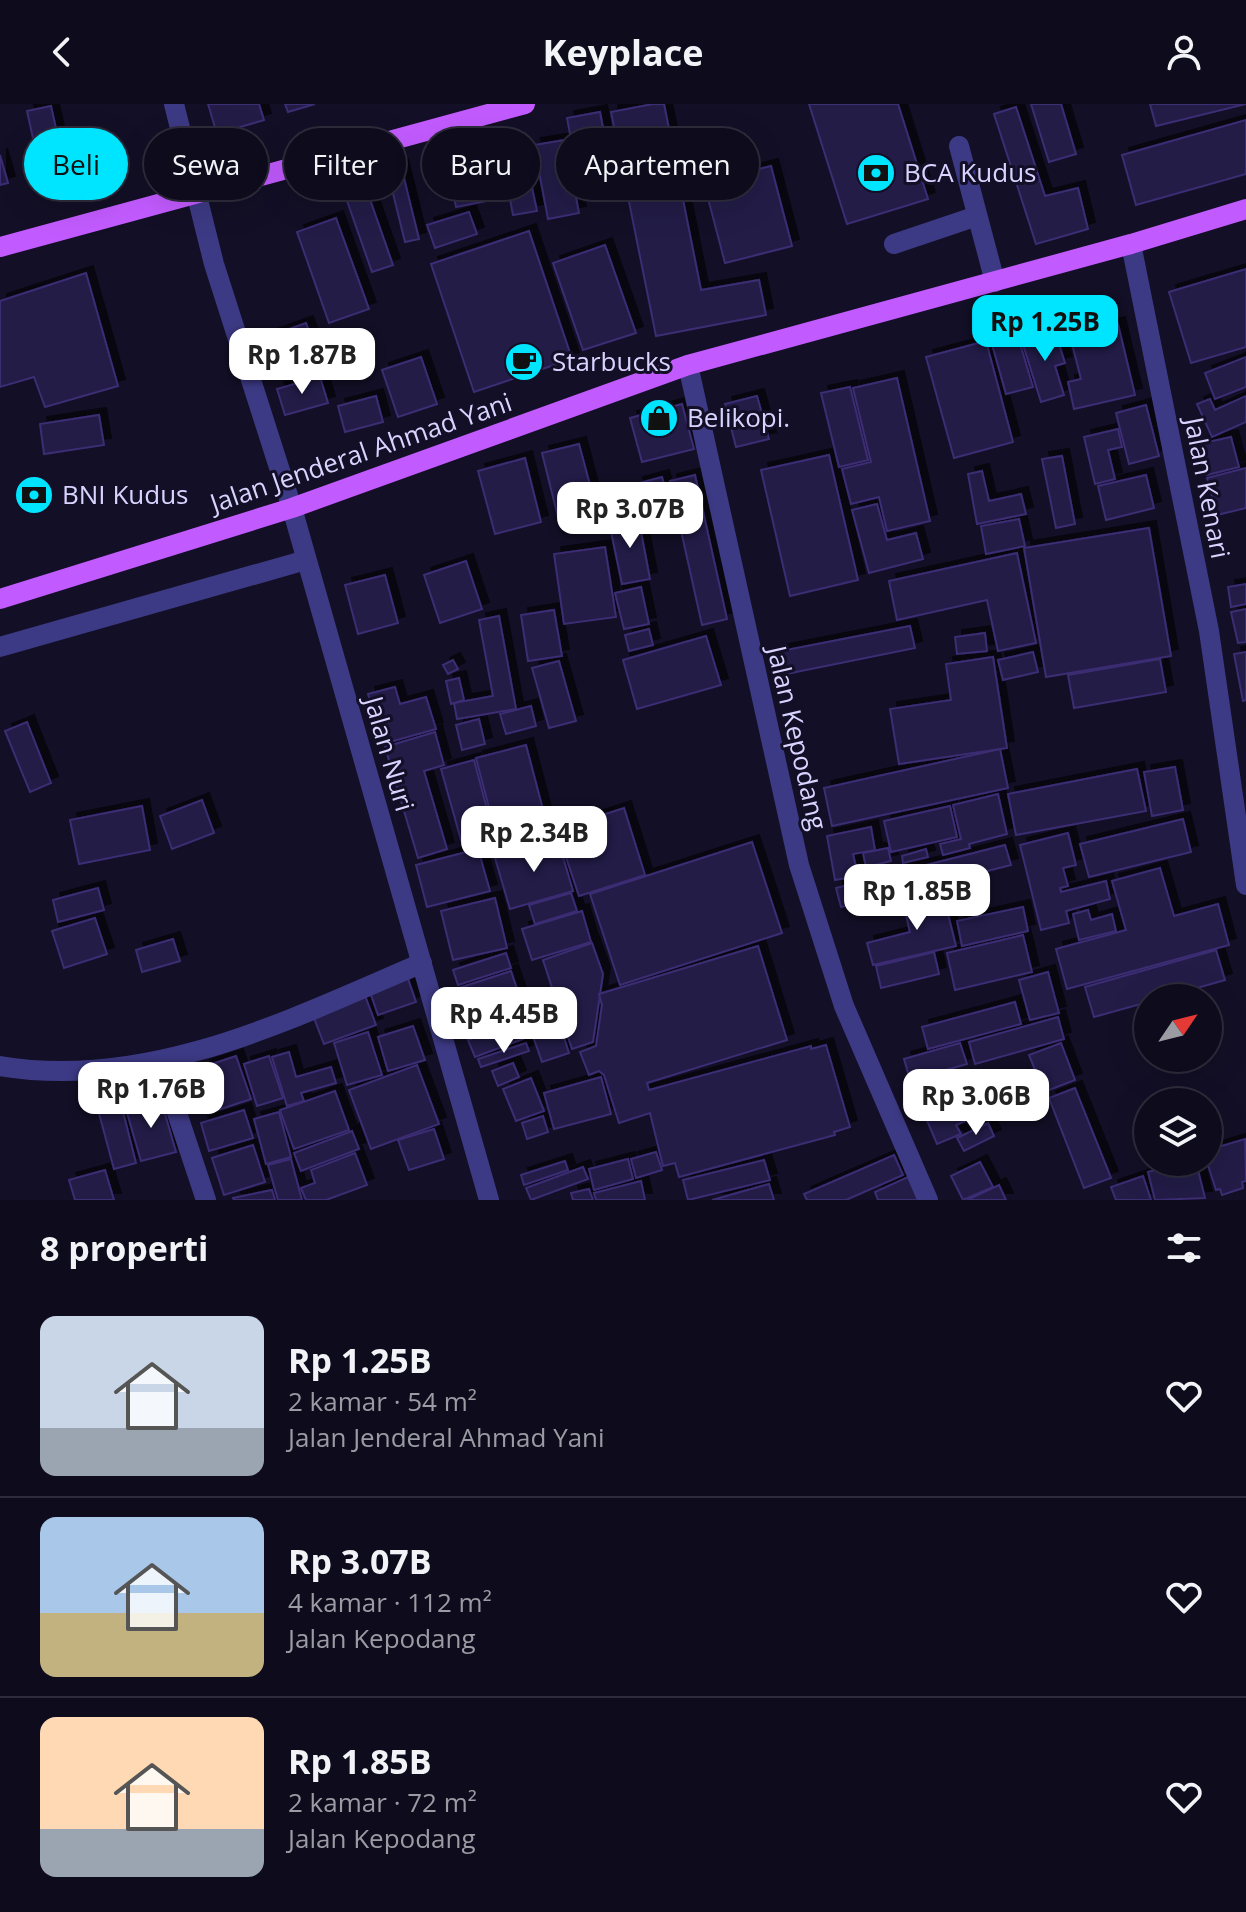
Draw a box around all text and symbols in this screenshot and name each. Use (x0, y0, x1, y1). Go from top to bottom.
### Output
text: Keyplace (543, 28, 703, 77)
icon: back (40, 30, 84, 74)
icon: person (1162, 30, 1206, 74)
chip: Beli (24, 128, 128, 200)
chip: Sewa (144, 128, 268, 200)
chip: Filter (284, 128, 406, 200)
chip: Baru (422, 128, 540, 200)
chip: Apartemen (556, 128, 759, 200)
bank icon: BCA Kudus (855, 152, 897, 194)
place label: BCA Kudus (904, 154, 1036, 190)
pin: Rp 1.25B (962, 295, 1128, 363)
text: Rp 1.25B (990, 303, 1100, 339)
pin: Rp 1.87B (219, 328, 385, 396)
text: Rp 1.87B (247, 336, 357, 372)
cafe icon: Starbucks (503, 341, 545, 383)
place label: Starbucks (552, 343, 671, 379)
street label: Jalan Jenderal Ahmad Yani (202, 383, 516, 522)
shop icon: Belikopi. (638, 397, 680, 439)
place label: Belikopi. (687, 399, 790, 435)
street label: Jalan Kenari (1176, 411, 1239, 562)
bank icon: BNI Kudus (13, 474, 55, 516)
place label: BNI Kudus (62, 476, 189, 512)
pin: Rp 3.07B (547, 482, 713, 550)
text: Rp 3.07B (575, 490, 685, 526)
street label: Jalan Kepodang (759, 639, 837, 833)
street label: Jalan Nuri (356, 689, 424, 815)
pin: Rp 2.34B (451, 806, 617, 874)
text: Rp 2.34B (479, 814, 589, 850)
pin: Rp 1.85B (834, 864, 1000, 932)
text: Rp 1.85B (862, 872, 972, 908)
north arrow (1134, 984, 1222, 1072)
map controls (1134, 984, 1222, 1176)
pin: Rp 4.45B (421, 987, 587, 1055)
text: Rp 4.45B (449, 995, 559, 1031)
pin: Rp 1.76B (68, 1062, 234, 1130)
pin: Rp 3.06B (893, 1069, 1059, 1137)
text: Rp 1.76B (96, 1070, 206, 1106)
text: Rp 3.06B (921, 1077, 1031, 1113)
button: layers (1134, 1088, 1222, 1176)
text: 8 properti (40, 1225, 208, 1271)
icon: filters (1162, 1226, 1206, 1270)
text: Rp 1.25B (288, 1337, 432, 1383)
icon: home (104, 1348, 200, 1444)
icon: heart (1162, 1374, 1206, 1418)
text: 2 kamar · 54 m² (288, 1383, 477, 1419)
text: Jalan Jenderal Ahmad Yani (288, 1419, 605, 1455)
text: Rp 3.07B (288, 1538, 432, 1584)
icon: home (104, 1549, 200, 1645)
icon: heart (1162, 1575, 1206, 1619)
text: 4 kamar · 112 m² (288, 1584, 492, 1620)
text: Jalan Kepodang (288, 1620, 476, 1656)
text: Rp 1.85B (288, 1738, 432, 1784)
icon: home (104, 1749, 200, 1845)
icon: heart (1162, 1775, 1206, 1819)
text: 2 kamar · 72 m² (288, 1784, 477, 1820)
text: Jalan Kepodang (288, 1820, 476, 1856)

